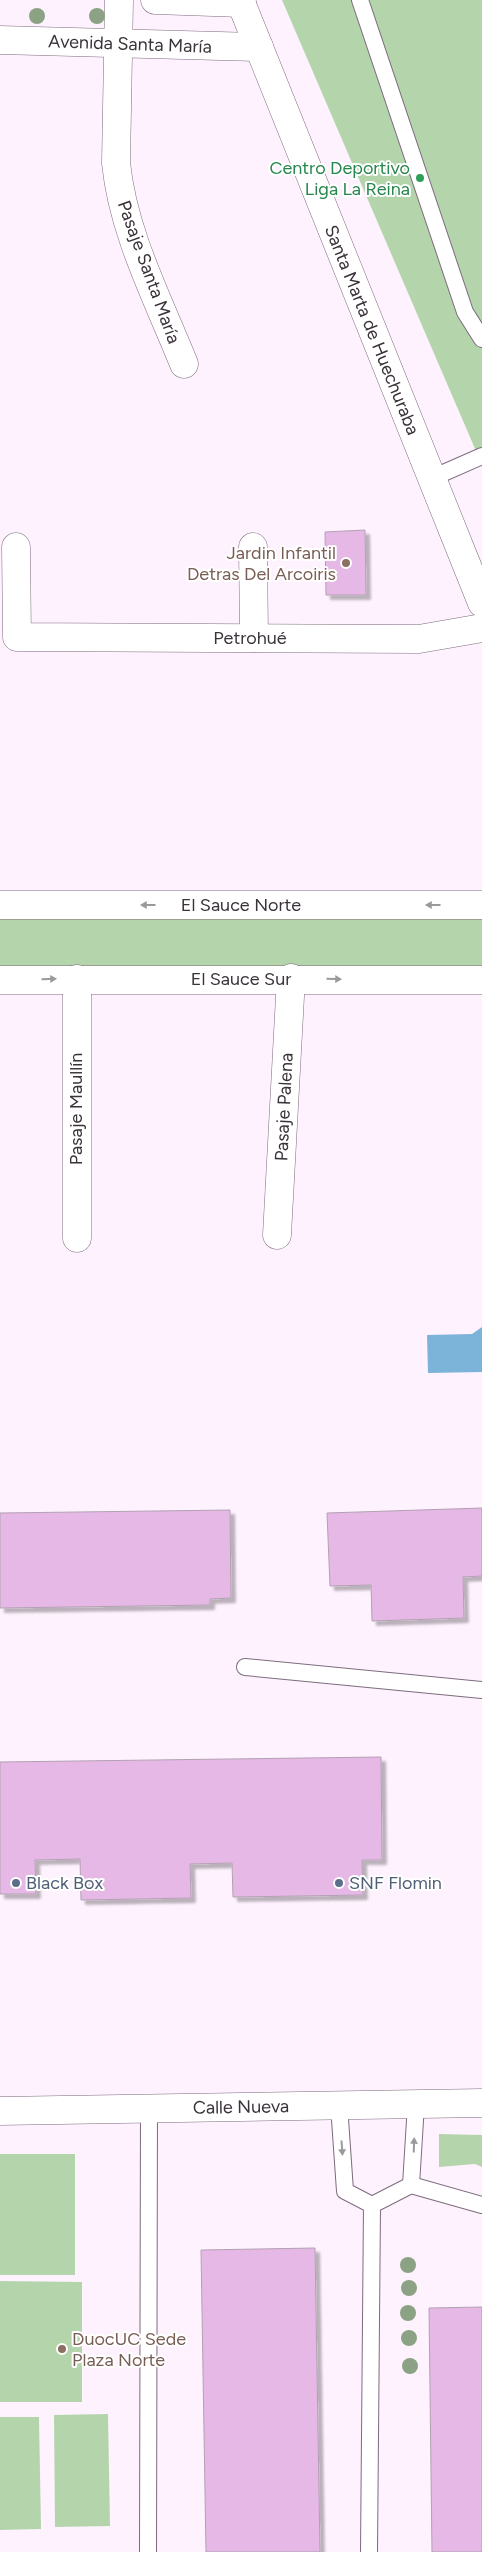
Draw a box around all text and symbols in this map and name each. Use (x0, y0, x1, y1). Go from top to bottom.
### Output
street label: Avenida Santa María (48, 30, 212, 58)
place label: Centro Deportivo Liga La Reina (269, 157, 410, 200)
marker: Centro Deportivo Liga La Reina (414, 172, 426, 184)
street label: Pasaje Santa María (113, 197, 185, 347)
street label: Santa Marta de Huechuraba (320, 222, 424, 438)
place label: Jardin Infantil Detras Del Arcoiris (187, 542, 336, 585)
marker: Jardin Infantil Detras Del Arcoiris (340, 557, 352, 569)
street label: Petrohué (213, 627, 287, 649)
street label: El Sauce Norte (181, 894, 301, 916)
one-way arrow (140, 901, 156, 909)
one-way arrow (425, 901, 441, 909)
street label: El Sauce Sur (191, 968, 291, 990)
one-way arrow (41, 975, 57, 983)
one-way arrow (326, 975, 342, 983)
street label: Pasaje Palena (270, 1052, 298, 1162)
street label: Pasaje Maullín (65, 1053, 87, 1165)
place label: Black Box (26, 1872, 103, 1894)
place label: SNF Flomin (349, 1872, 442, 1894)
marker: Black Box (10, 1877, 22, 1889)
marker: SNF Flomin (333, 1877, 345, 1889)
street label: Calle Nueva (193, 2095, 289, 2119)
one-way arrow (411, 2137, 419, 2153)
one-way arrow (339, 2140, 347, 2156)
place label: DuocUC Sede Plaza Norte (72, 2328, 186, 2371)
marker: DuocUC Sede Plaza Norte (56, 2343, 68, 2355)

